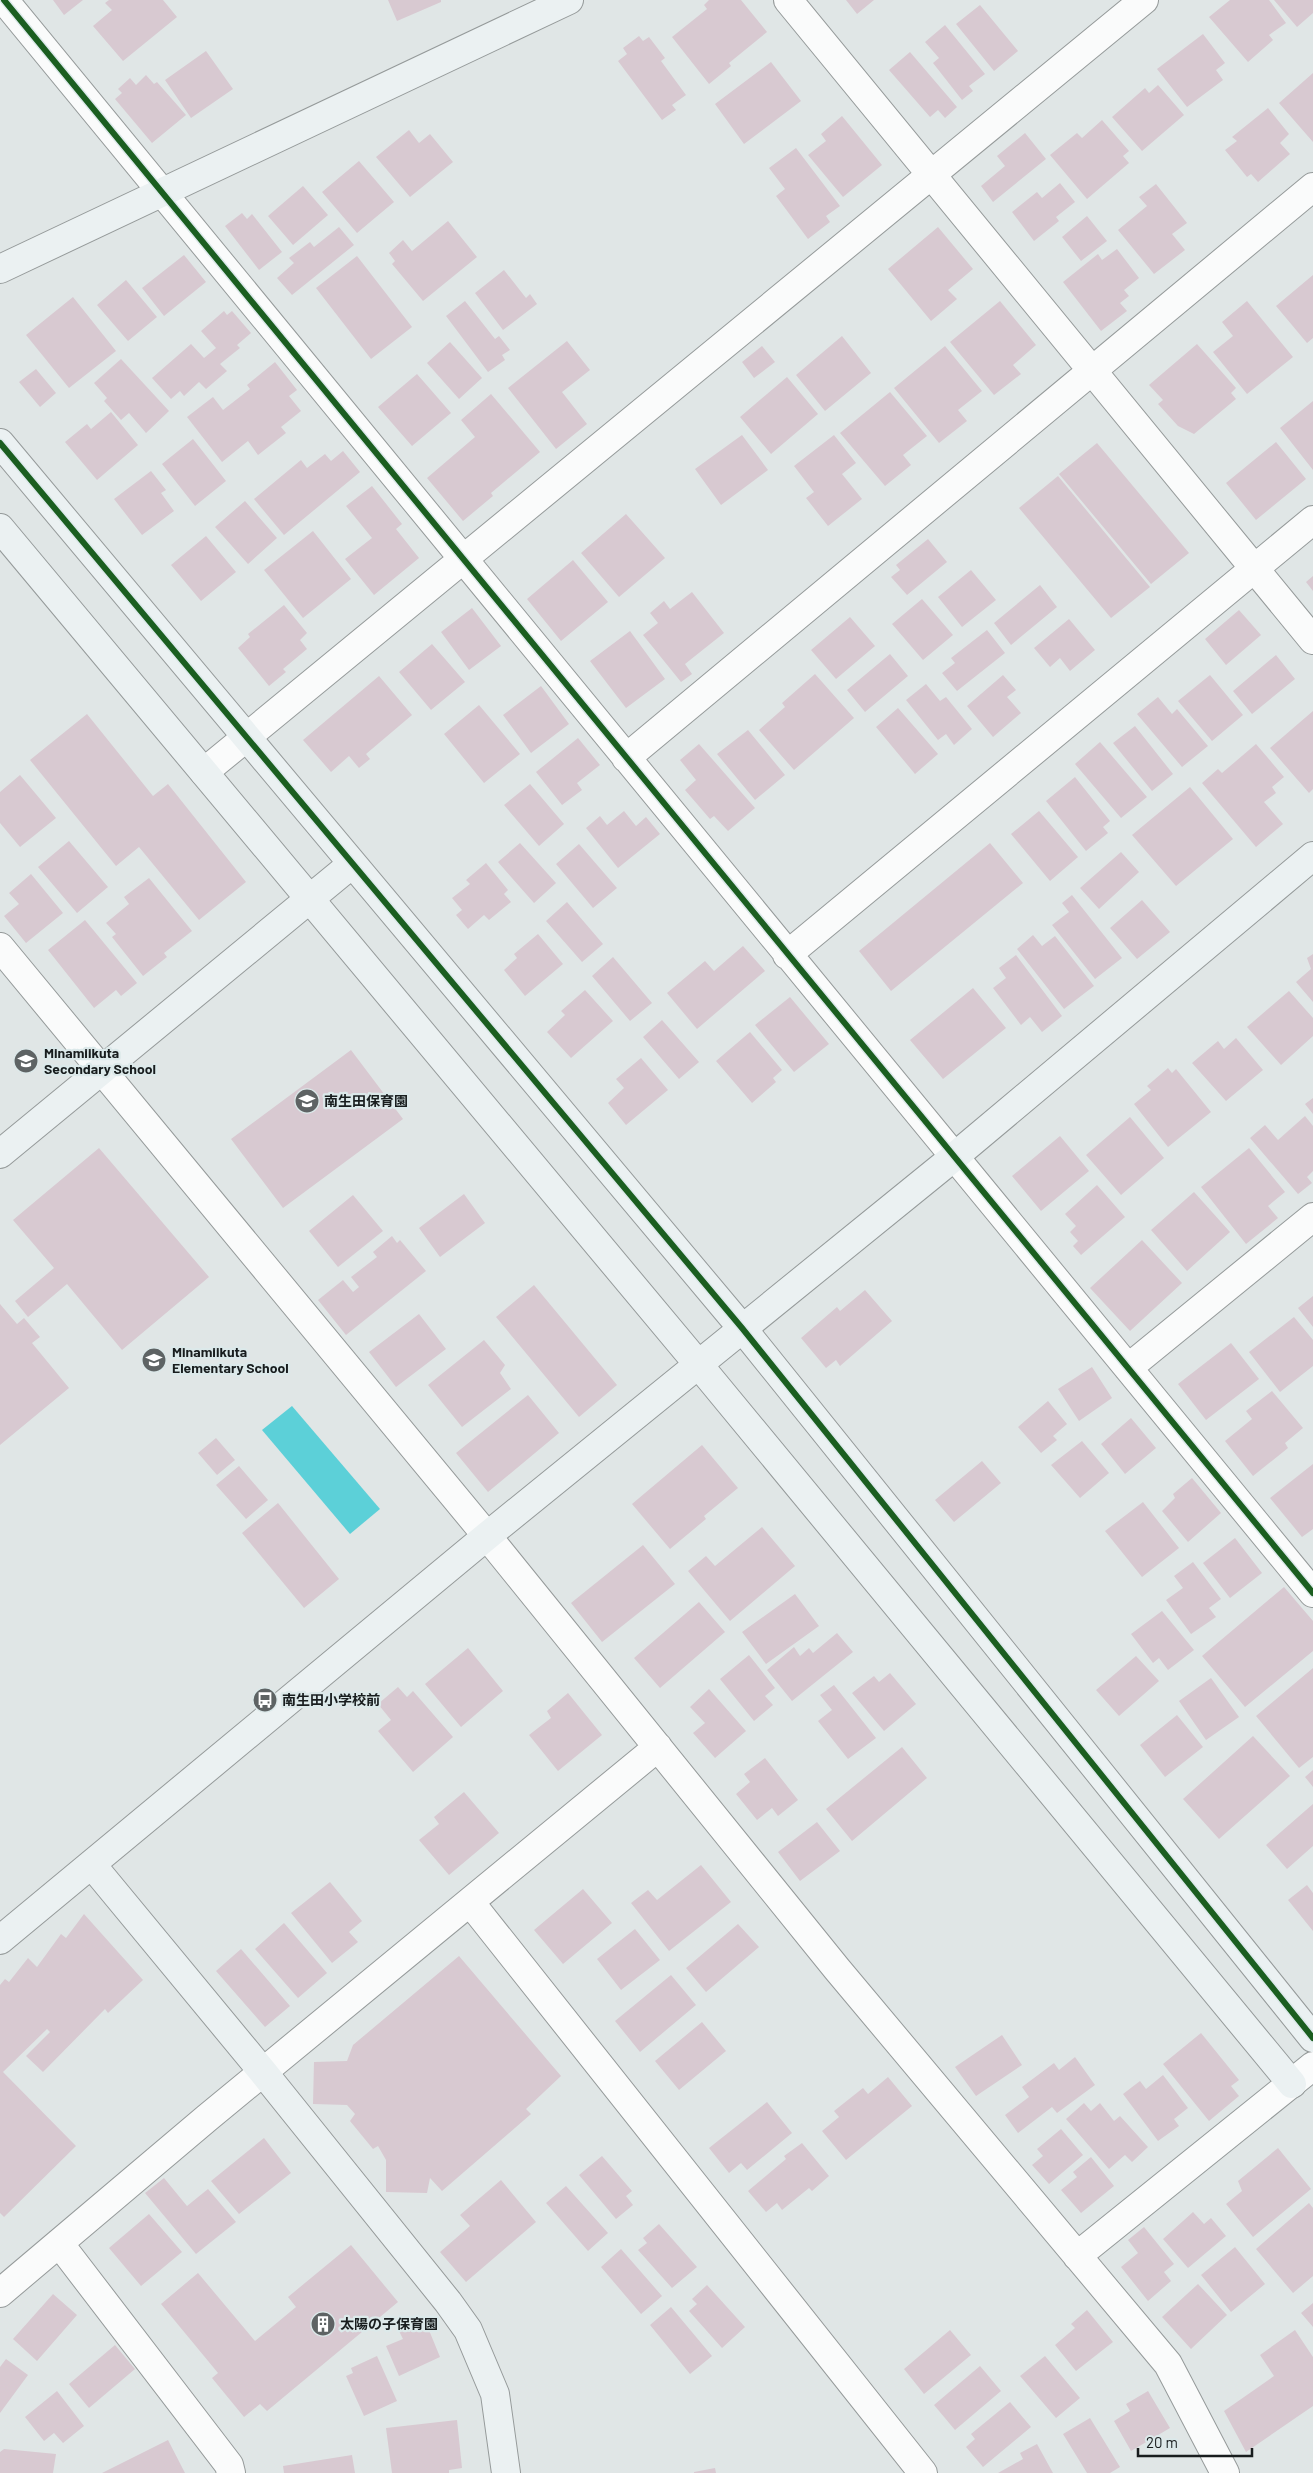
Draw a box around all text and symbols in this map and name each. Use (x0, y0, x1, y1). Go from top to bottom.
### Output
place label: Minamiikuta Secondary School (44, 1044, 156, 1077)
school or university icon: Minamiikuta Secondary School (13, 1048, 39, 1074)
school or university icon: 南生田保育園 (294, 1088, 320, 1114)
place label: 南生田保育園 (324, 1092, 408, 1109)
place label: Minamiikuta Elementary School (172, 1343, 289, 1376)
school or university icon: Minamiikuta Elementary School (141, 1347, 167, 1373)
bus stop icon: 南生田小学校前 (252, 1687, 278, 1713)
place label: 南生田小学校前 (282, 1691, 380, 1708)
building icon: 太陽の子保育園 (310, 2311, 336, 2337)
place label: 太陽の子保育園 (340, 2315, 438, 2332)
scale bar (1138, 2426, 1252, 2458)
text: 20 m (1146, 2433, 1178, 2451)

